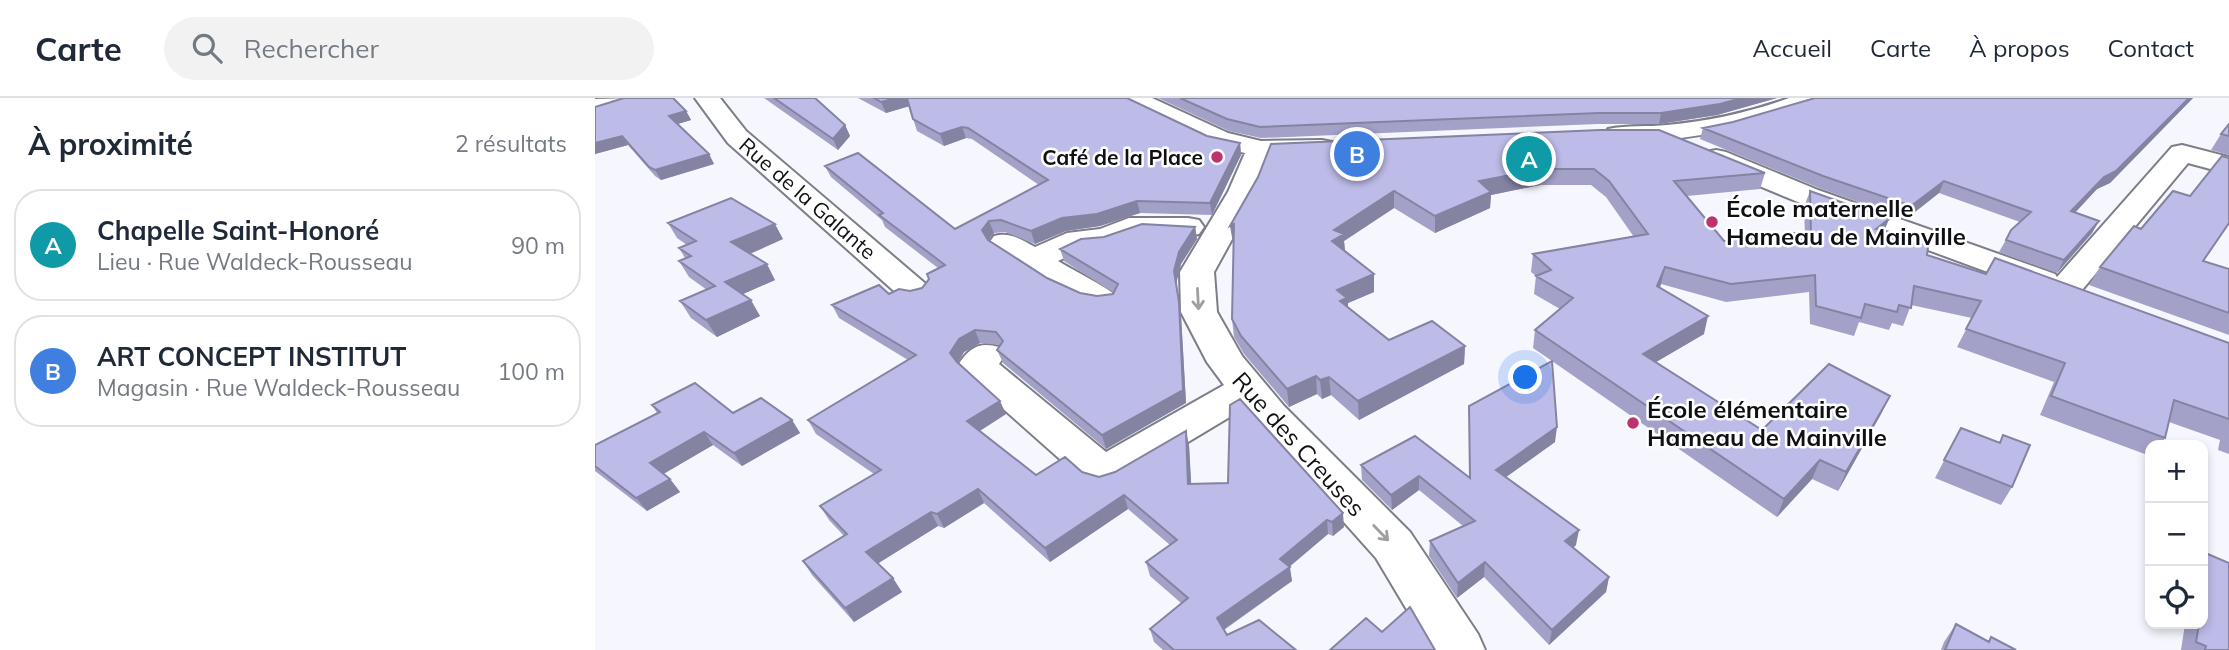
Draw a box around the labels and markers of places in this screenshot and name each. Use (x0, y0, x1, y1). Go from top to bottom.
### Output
pin: B (1334, 128, 1380, 180)
pin: A (1506, 133, 1552, 185)
place label: Café de la Place (1042, 144, 1203, 170)
marker: Café de la Place (1209, 149, 1225, 165)
place label: École maternelle Hameau de Mainville (1726, 193, 1966, 251)
marker: École maternelle Hameau de Mainville (1704, 214, 1720, 230)
place label: École élémentaire Hameau de Mainville (1647, 394, 1887, 452)
marker: École élémentaire Hameau de Mainville (1625, 415, 1641, 431)

